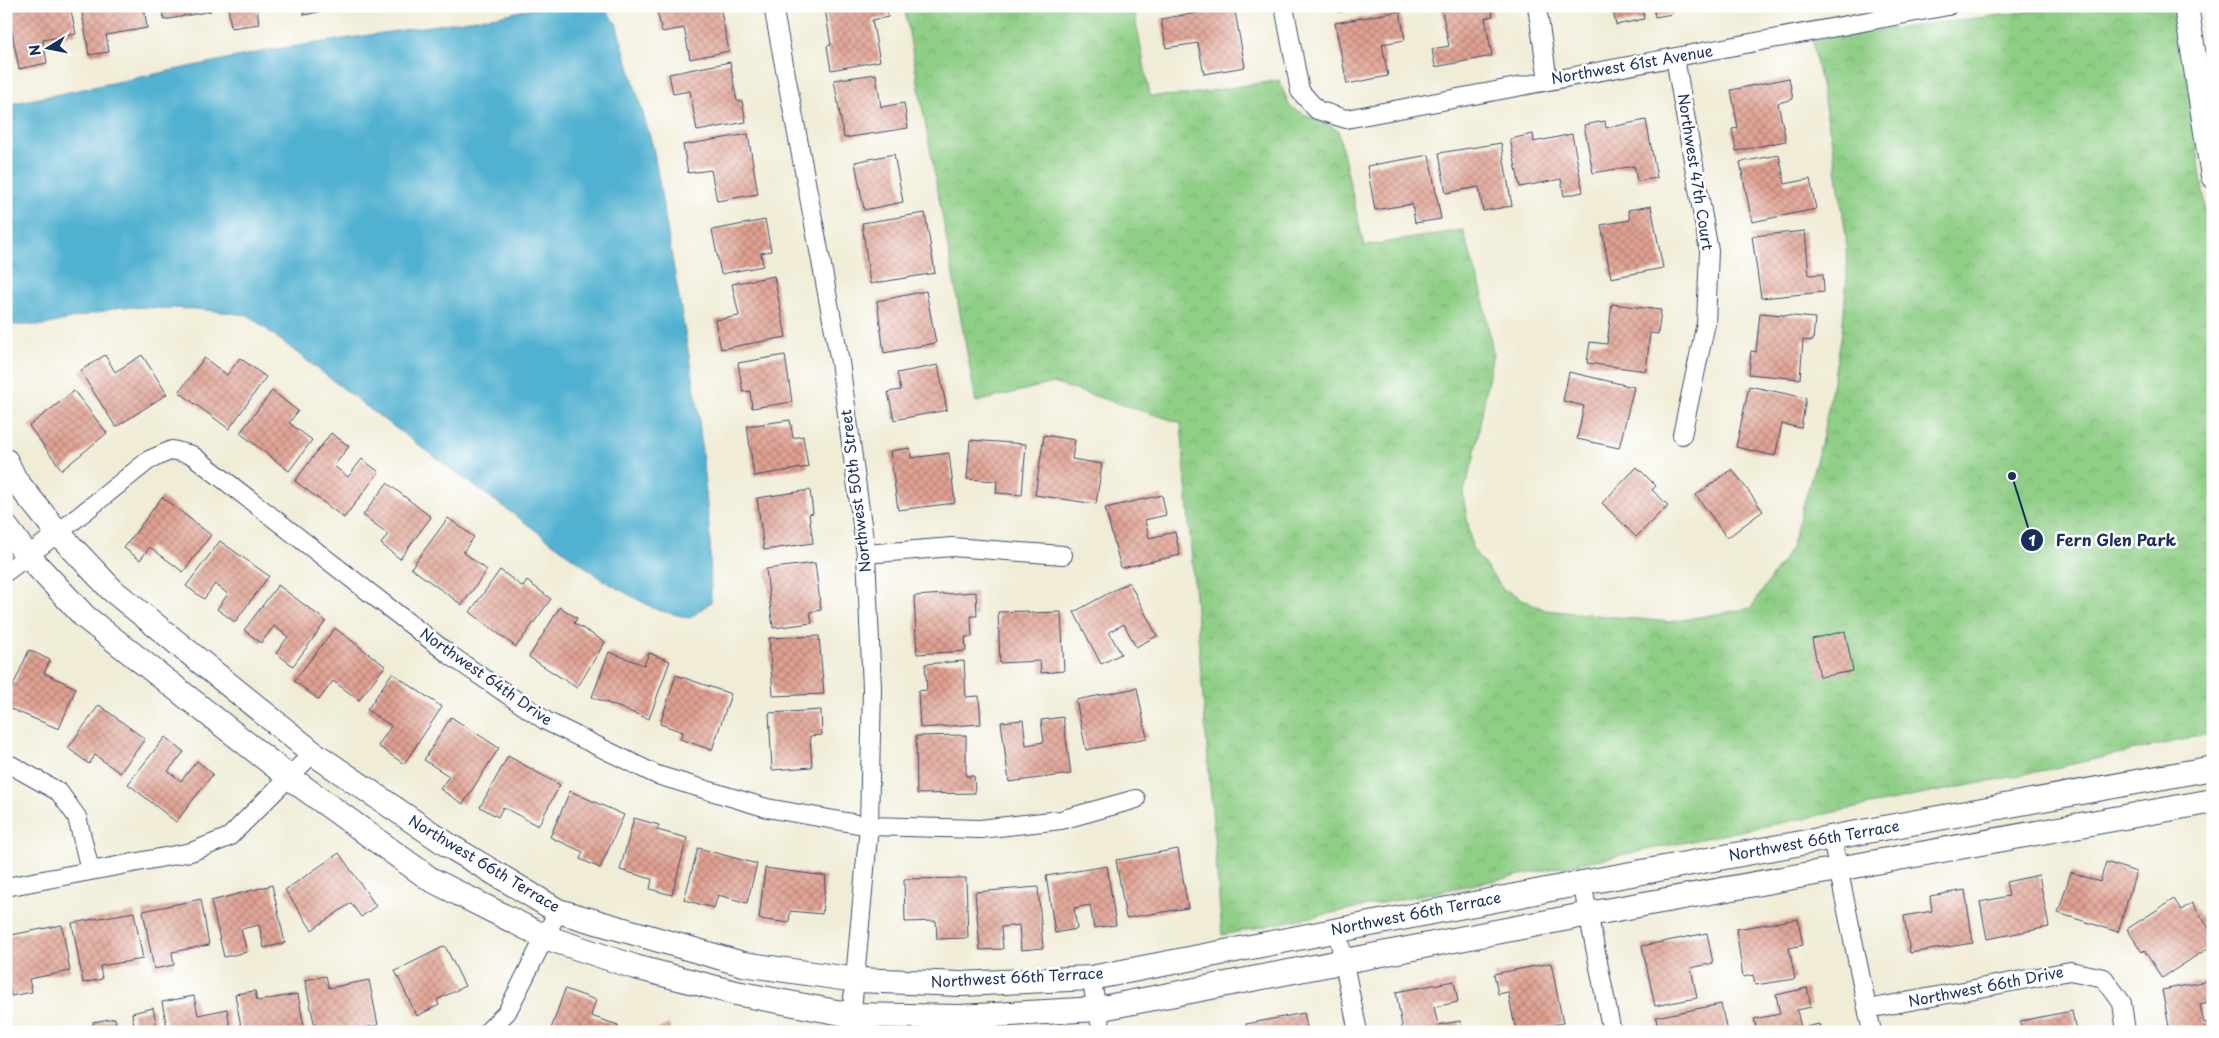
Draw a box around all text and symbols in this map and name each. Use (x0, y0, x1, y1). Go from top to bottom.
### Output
north arrow (22, 22, 72, 72)
street label: Northwest 61st Avenue (1549, 38, 1714, 89)
text: N (23, 43, 46, 58)
street label: Northwest 47th Court (1673, 92, 1720, 252)
street label: Northwest 50th Street (833, 408, 876, 574)
callout: Fern Glen Park (2020, 525, 2186, 556)
text: Fern Glen Park (2056, 527, 2176, 551)
text: 1 (2028, 528, 2036, 551)
street label: Northwest 64th Drive (416, 621, 558, 730)
street label: Northwest 66th Terrace (405, 808, 565, 917)
street label: Northwest 66th Terrace (1727, 813, 1901, 866)
street label: Northwest 66th Terrace (1329, 885, 1503, 940)
street label: Northwest 66th Drive (1906, 959, 2065, 1012)
street label: Northwest 66th Terrace (930, 960, 1104, 993)

